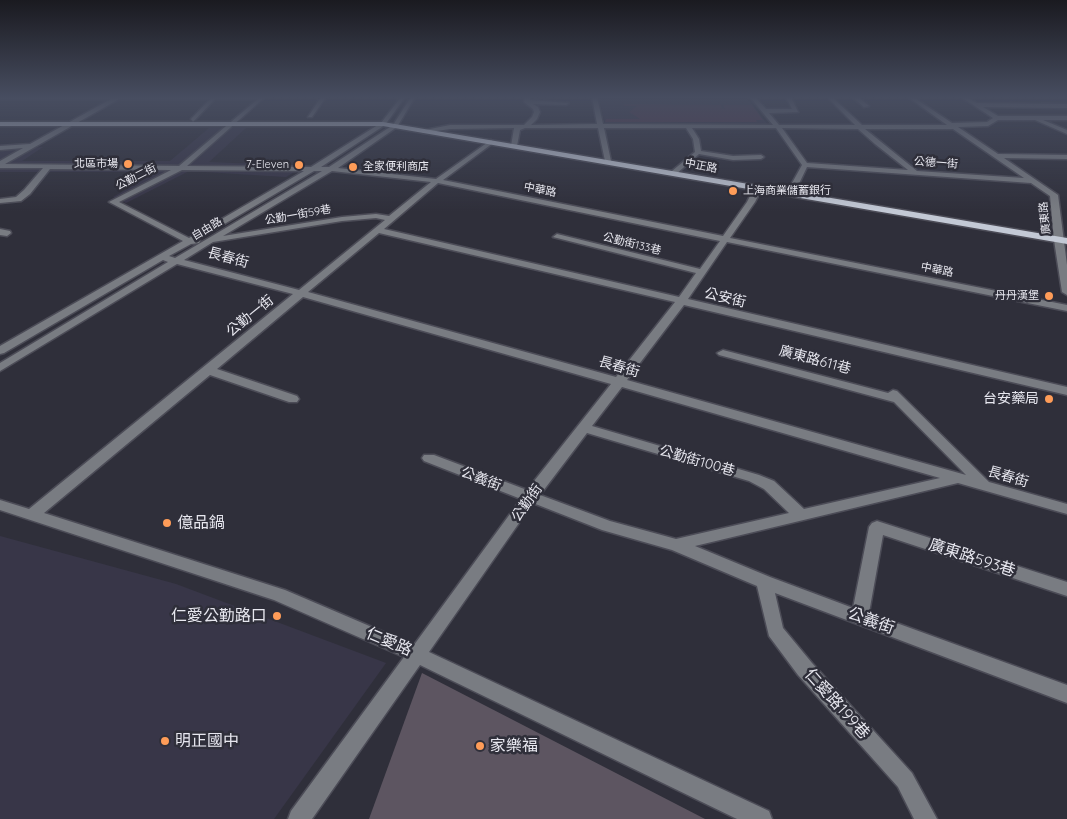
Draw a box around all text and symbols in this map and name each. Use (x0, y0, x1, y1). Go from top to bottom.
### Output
street label: 公德一街 (914, 155, 958, 171)
street label: 中正路 (684, 156, 718, 176)
place label: 北區市場 (74, 157, 118, 171)
marker: 北區市場 (122, 158, 134, 170)
place label: 7-Eleven (246, 158, 289, 172)
marker: 7-Eleven (293, 159, 305, 171)
place label: 全家便利商店 (363, 160, 429, 174)
street label: 公勤二街 (113, 161, 159, 193)
marker: 全家便利商店 (347, 161, 359, 173)
street label: 中華路 (523, 180, 557, 200)
place label: 上海商業儲蓄銀行 (743, 184, 831, 198)
marker: 上海商業儲蓄銀行 (727, 185, 739, 197)
street label: 廣東路 (1037, 201, 1053, 235)
street label: 公勤一街59巷 (264, 203, 332, 227)
street label: 自由路 (189, 215, 225, 243)
street label: 公勤街133巷 (601, 230, 663, 258)
street label: 長春街 (206, 244, 250, 272)
street label: 中華路 (920, 260, 954, 280)
street label: 公安街 (703, 285, 747, 311)
place label: 丹丹漢堡 (995, 289, 1039, 303)
marker: 丹丹漢堡 (1043, 290, 1055, 302)
street label: 公勤一街 (223, 292, 277, 340)
street label: 廣東路611巷 (777, 342, 853, 378)
street label: 長春街 (596, 353, 642, 381)
place label: 台安藥局 (983, 391, 1039, 407)
marker: 台安藥局 (1043, 393, 1055, 405)
street label: 公勤街100巷 (657, 442, 737, 480)
street label: 長春街 (985, 463, 1031, 491)
street label: 公義街 (458, 464, 504, 494)
street label: 公勤街 (508, 481, 546, 525)
place label: 億品鍋 (177, 513, 225, 533)
marker: 億品鍋 (161, 517, 173, 529)
street label: 廣東路593巷 (926, 535, 1018, 581)
street label: 公義街 (845, 604, 897, 638)
place label: 仁愛公勤路口 (171, 606, 267, 626)
marker: 仁愛公勤路口 (271, 610, 283, 622)
street label: 仁愛路 (363, 624, 415, 660)
street label: 仁愛路199巷 (800, 665, 874, 743)
place label: 明正國中 (175, 731, 239, 751)
marker: 明正國中 (159, 735, 171, 747)
place label: 家樂福 (490, 736, 538, 756)
marker: 家樂福 (474, 740, 486, 752)

